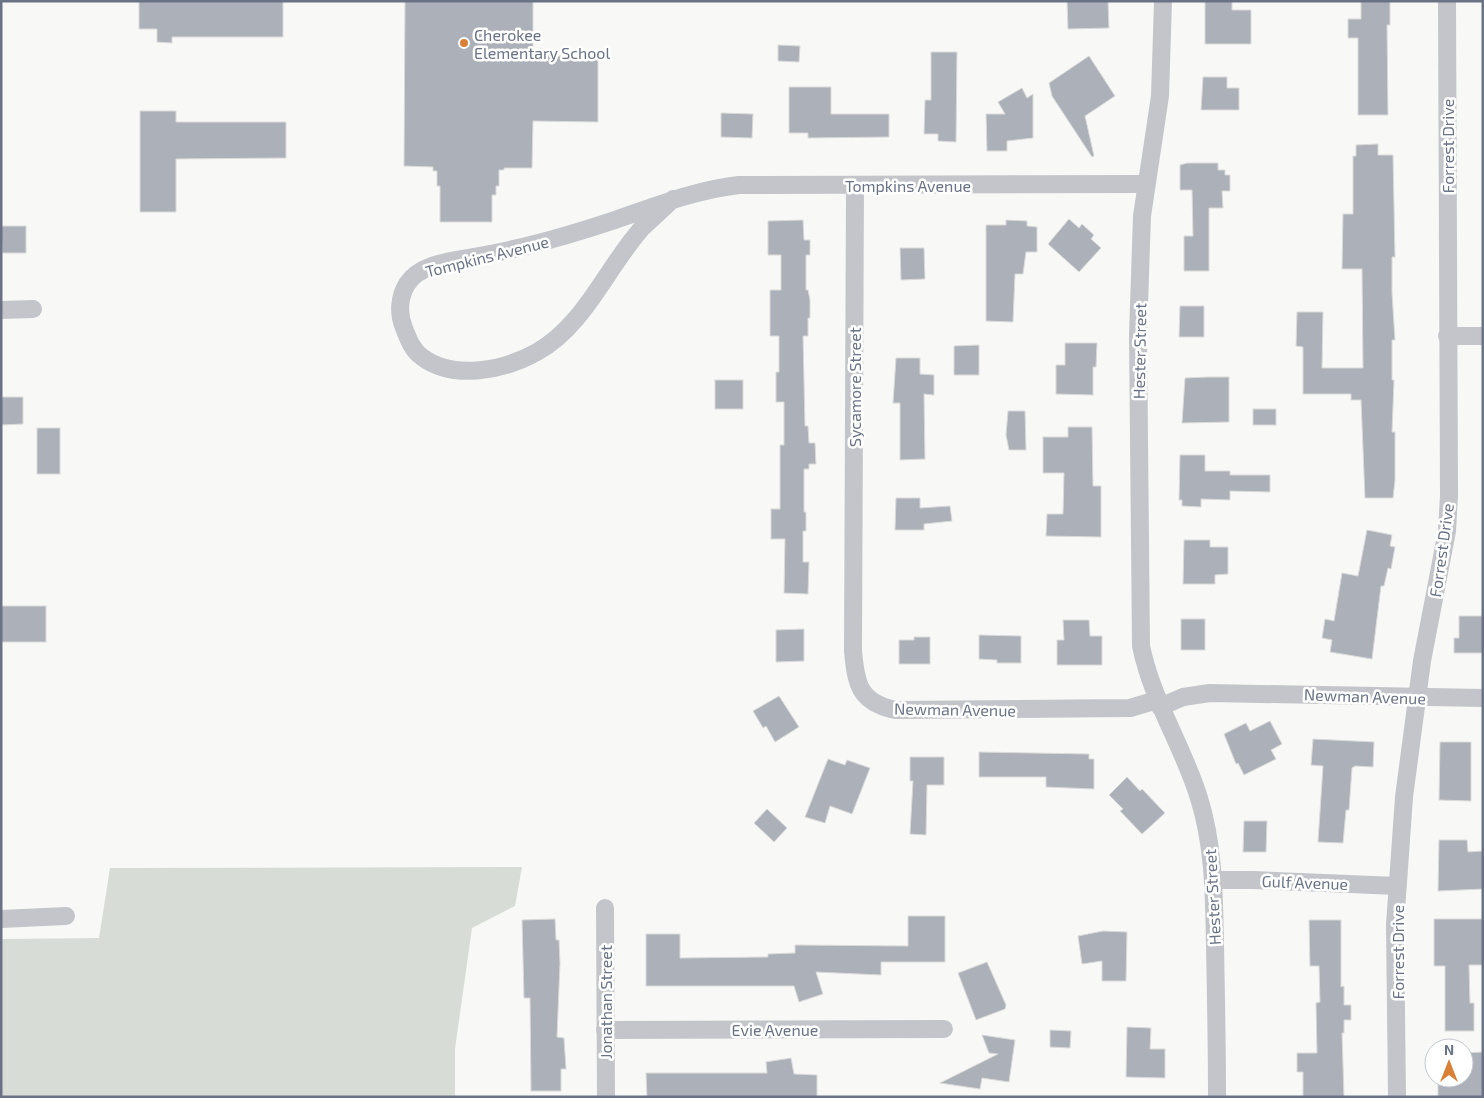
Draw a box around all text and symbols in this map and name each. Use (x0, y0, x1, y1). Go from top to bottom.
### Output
place label: Cherokee Elementary School (474, 25, 610, 62)
marker: Cherokee Elementary School (458, 37, 470, 49)
street label: Forrest Drive (1438, 99, 1457, 193)
street label: Tompkins Avenue (845, 176, 971, 195)
street label: Tompkins Avenue (423, 232, 551, 280)
street label: Hester Street (1129, 303, 1149, 399)
street label: Sycamore Street (845, 327, 864, 447)
street label: Forrest Drive (1425, 502, 1457, 598)
street label: Newman Avenue (1304, 684, 1426, 708)
street label: Newman Avenue (894, 698, 1016, 720)
street label: Hester Street (1200, 848, 1224, 946)
street label: Gulf Avenue (1261, 871, 1349, 893)
street label: Forrest Drive (1388, 905, 1407, 999)
street label: Jonathan Street (596, 945, 615, 1059)
street label: Evie Avenue (732, 1020, 818, 1039)
north arrow (1424, 1038, 1474, 1088)
text: N (1444, 1041, 1454, 1058)

